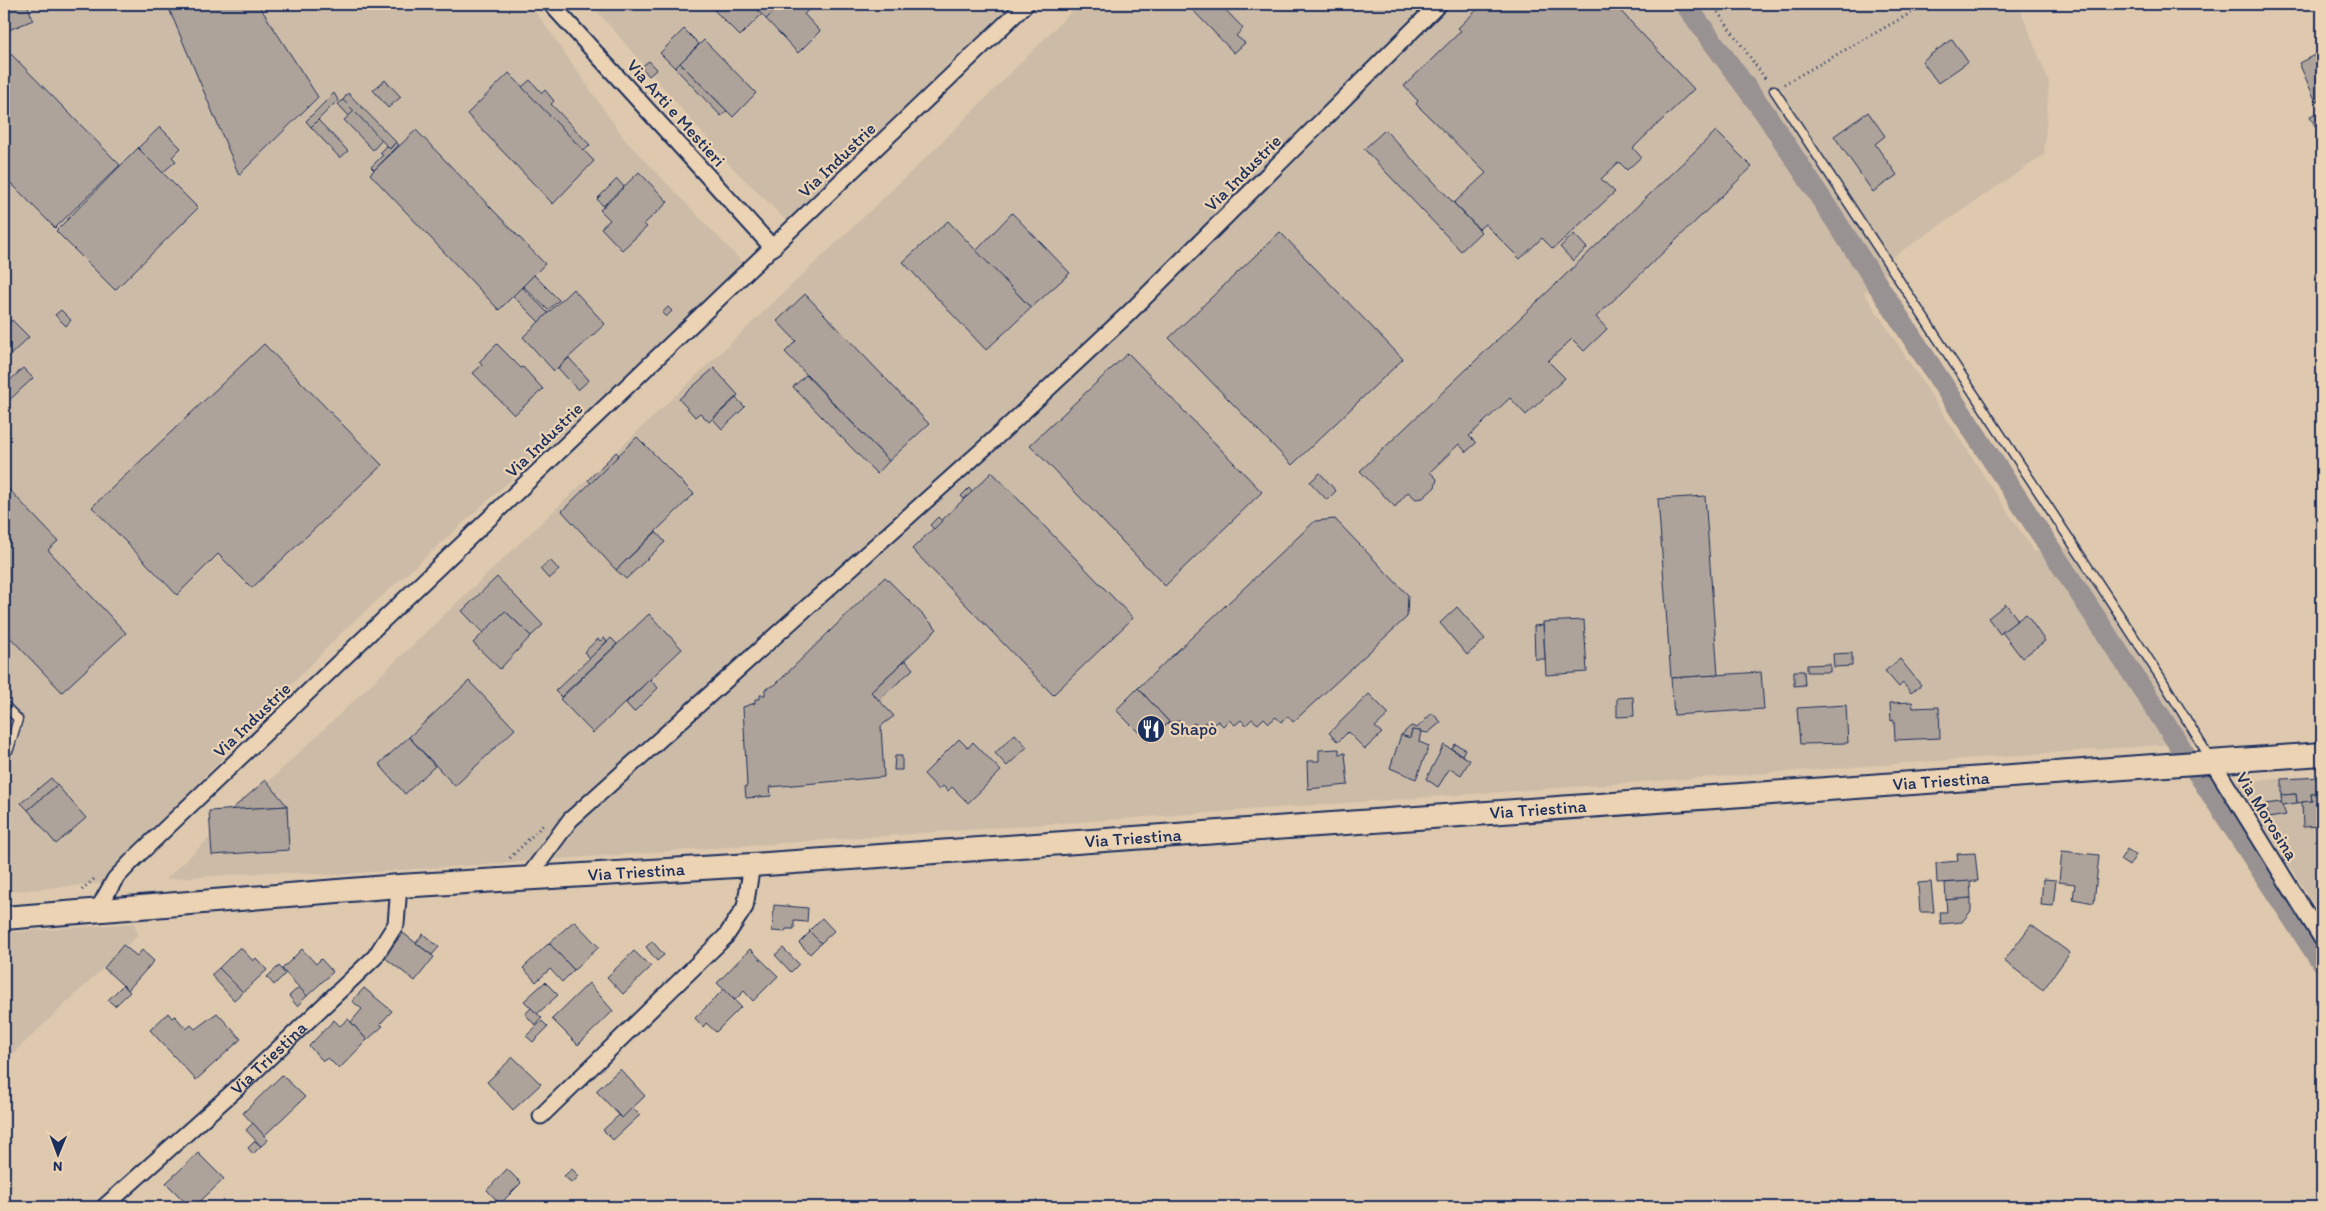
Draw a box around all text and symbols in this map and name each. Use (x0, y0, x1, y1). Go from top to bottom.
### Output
street label: Via Arti e Mestieri (622, 55, 730, 171)
street label: Via Industrie (794, 118, 880, 202)
street label: Via Industrie (1200, 130, 1286, 216)
street label: Via Industrie (501, 398, 587, 482)
street label: Via Industrie (209, 678, 295, 762)
restaurant icon: Shapò (1136, 714, 1166, 744)
place label: Shapò (1170, 718, 1217, 740)
street label: Via Triestina (1892, 766, 1991, 795)
street label: Via Morosina (2231, 768, 2303, 865)
street label: Via Triestina (1489, 795, 1588, 824)
street label: Via Triestina (1084, 824, 1183, 852)
street label: Via Triestina (587, 858, 686, 886)
street label: Via Triestina (226, 1016, 312, 1100)
north arrow (32, 1128, 82, 1178)
text: N (53, 1158, 63, 1175)

